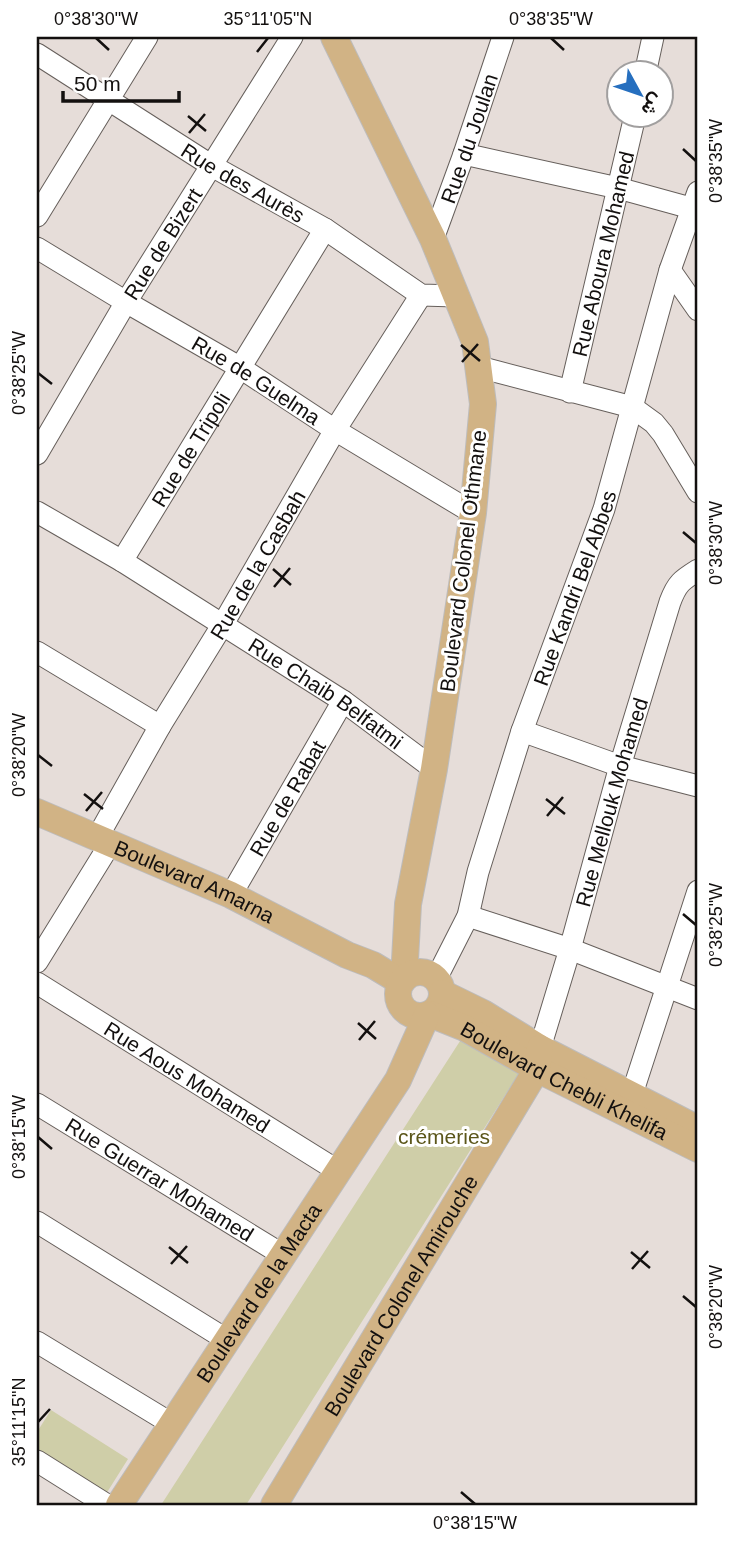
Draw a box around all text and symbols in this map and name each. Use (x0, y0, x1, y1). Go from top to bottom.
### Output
text: 0°38'30"W (54, 9, 138, 29)
text: 35°11'05"N (224, 9, 312, 29)
text: 0°38'35"W (509, 9, 593, 29)
scale bar (63, 60, 178, 104)
north arrow (606, 60, 676, 130)
street label: Rue du Joulan (436, 70, 502, 206)
text: 50 m (74, 72, 121, 95)
text: ش (636, 88, 668, 120)
text: 0°38'35"W (706, 119, 726, 203)
street label: Rue des Aurès (177, 138, 309, 227)
street label: Rue Aboura Mohamed (567, 149, 638, 359)
street label: Rue de Bizert (119, 183, 206, 304)
text: 0°38'25"W (9, 331, 29, 415)
street label: Rue de Guelma (188, 331, 325, 429)
street label: Rue de Tripoli (147, 388, 234, 511)
street label: Boulevard Colonel Othmane (436, 429, 490, 693)
street label: Rue de la Casbah (205, 486, 309, 643)
street label: Rue Kandri Bel Abbes (528, 488, 620, 688)
text: 0°38'30"W (706, 501, 726, 585)
street label: Rue Chaib Belfatmi (245, 633, 407, 753)
street label: Rue Mellouk Mohamed (571, 695, 652, 909)
text: 0°38'20"W (9, 713, 29, 797)
street label: Rue de Rabat (245, 736, 329, 860)
street label: Boulevard Amarna (111, 835, 279, 927)
text: 0°38'25"W (706, 883, 726, 967)
street label: Rue Aous Mohamed (100, 1017, 274, 1137)
street label: Boulevard Chebli Khelifa (457, 1017, 672, 1144)
text: 0°38'15"W (9, 1095, 29, 1179)
street label: Rue Guerrar Mohamed (62, 1113, 258, 1246)
park label: crémeries (398, 1125, 490, 1148)
street label: Boulevard Colonel Amirouche (319, 1171, 482, 1420)
street label: Boulevard de la Macta (191, 1199, 326, 1386)
text: 0°38'20"W (706, 1265, 726, 1349)
text: 35°11'15"N (9, 1378, 29, 1466)
text: 0°38'15"W (433, 1513, 517, 1533)

